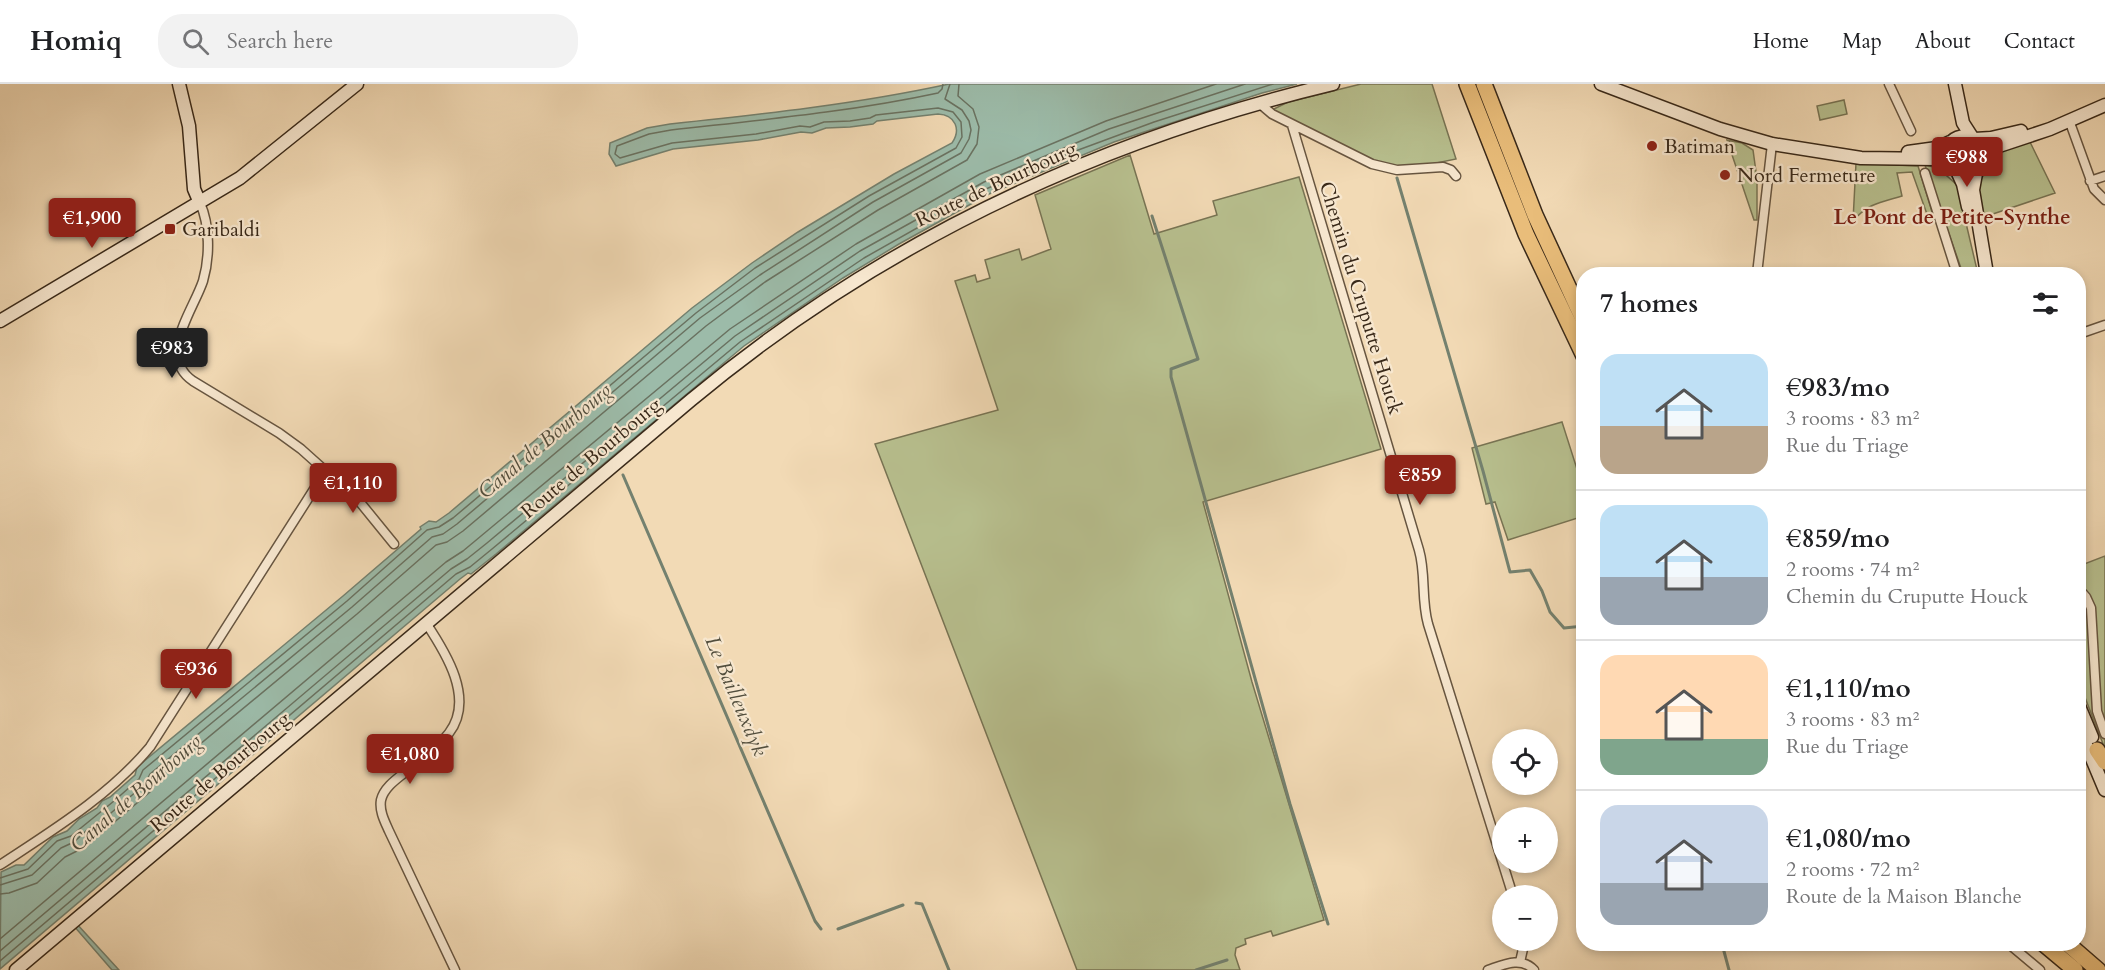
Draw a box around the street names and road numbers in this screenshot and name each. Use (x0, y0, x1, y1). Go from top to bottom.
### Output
street label: Route de Bourbourg (911, 134, 1082, 233)
street label: Chemin du Cruputte Houck (1313, 178, 1409, 418)
street label: Route de Bourbourg (515, 391, 667, 525)
street label: Route de Bourbourg (144, 705, 296, 839)

